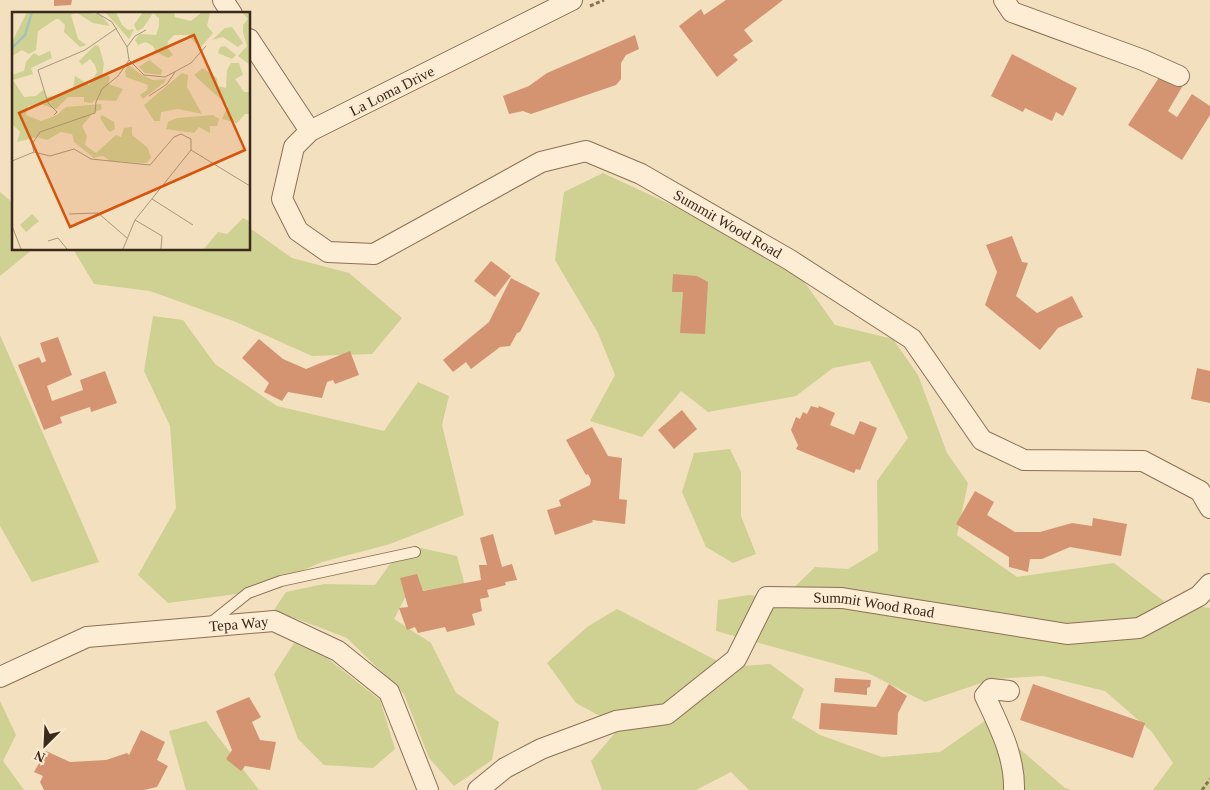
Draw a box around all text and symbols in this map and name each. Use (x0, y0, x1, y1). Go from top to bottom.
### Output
inset map (12, 12, 250, 250)
street label: La Loma Drive (347, 63, 437, 119)
street label: Summit Wood Road (671, 187, 785, 262)
street label: Summit Wood Road (813, 590, 936, 621)
street label: Tepa Way (208, 613, 270, 635)
north arrow (20, 720, 70, 770)
text: N (32, 748, 48, 765)

